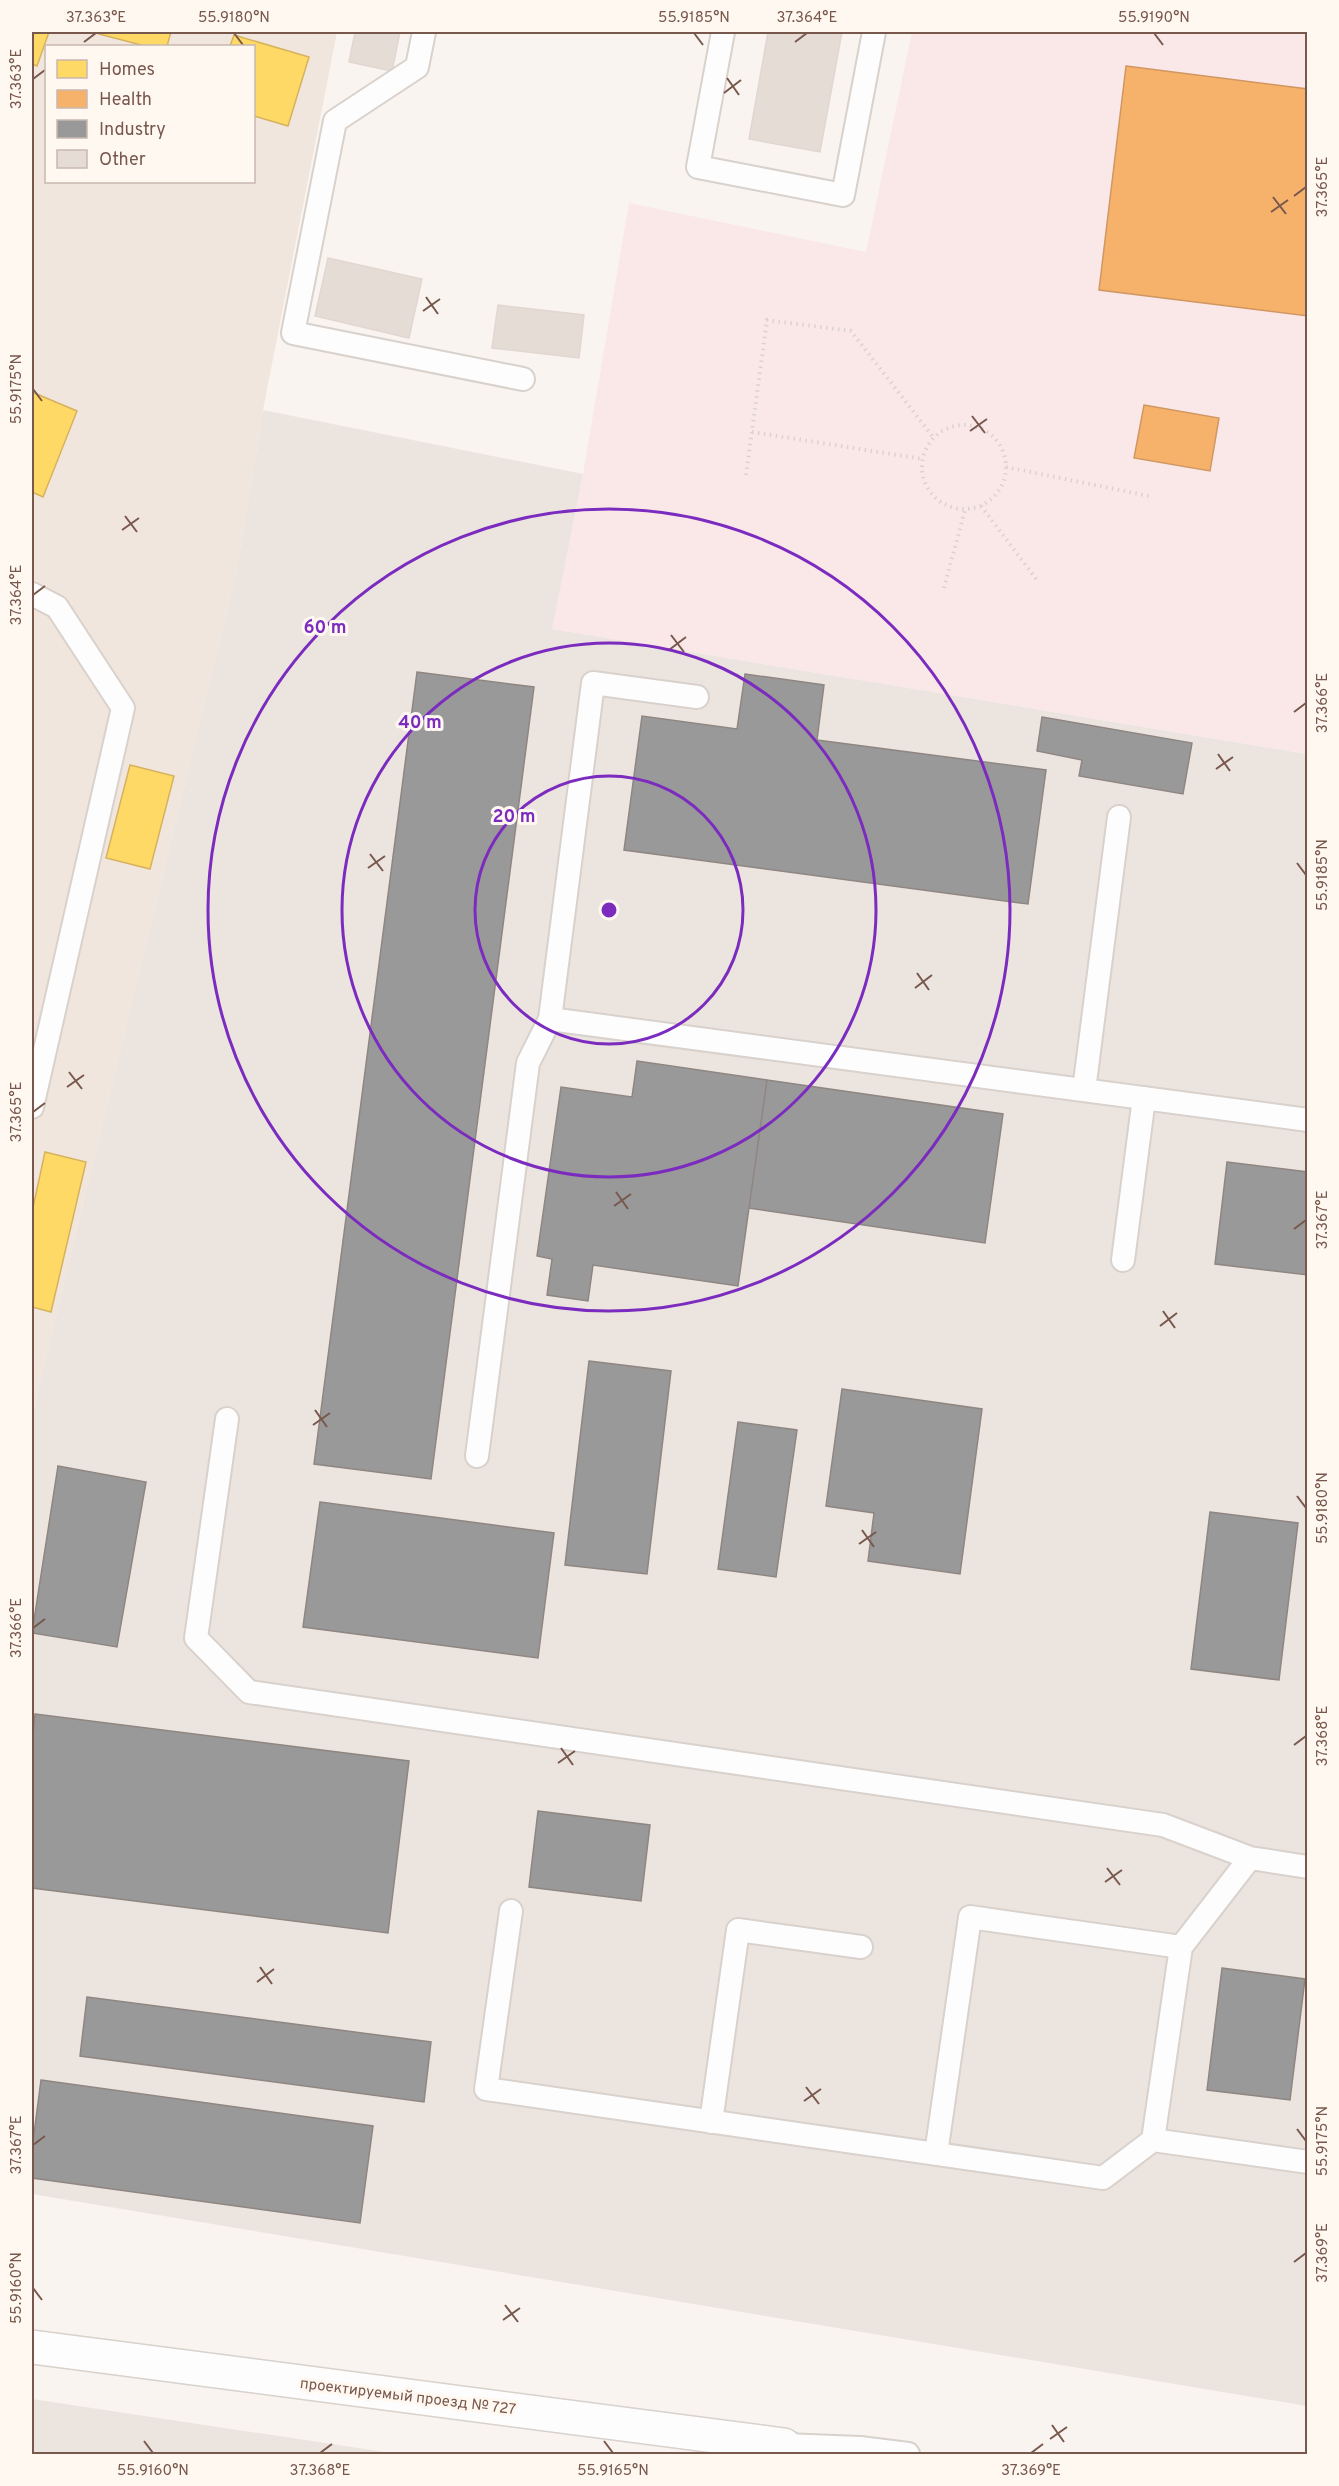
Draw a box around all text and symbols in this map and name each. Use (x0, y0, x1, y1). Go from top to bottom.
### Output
text: 37.363°E (66, 9, 126, 28)
text: 55.9180°N (198, 9, 270, 28)
text: 55.9185°N (658, 9, 730, 28)
text: 37.364°E (776, 9, 838, 28)
text: 55.9190°N (1118, 9, 1190, 28)
legend (45, 45, 255, 183)
text: 37.363°E (8, 49, 27, 109)
text: Homes (99, 59, 155, 82)
text: Health (99, 89, 152, 112)
text: Industry (99, 119, 166, 142)
text: Other (99, 149, 146, 172)
text: 37.365°E (1314, 156, 1333, 218)
text: 55.9175°N (8, 354, 27, 424)
text: 37.364°E (8, 564, 27, 626)
text: 60 m (303, 617, 347, 640)
text: 37.366°E (1314, 673, 1333, 733)
text: 40 m (398, 712, 442, 735)
text: 20 m (492, 806, 536, 829)
text: 55.9185°N (1314, 839, 1333, 911)
centre of rings (599, 900, 619, 920)
text: 37.365°E (8, 1081, 27, 1143)
text: 37.367°E (1314, 1190, 1333, 1250)
text: 55.9180°N (1314, 1472, 1333, 1544)
text: 37.366°E (8, 1598, 27, 1658)
text: 37.368°E (1314, 1706, 1333, 1766)
text: 55.9175°N (1314, 2106, 1333, 2176)
text: 37.367°E (8, 2115, 27, 2175)
text: 37.369°E (1314, 2223, 1333, 2283)
text: 55.9160°N (8, 2252, 27, 2324)
street label: проектируемый проезд № 727 (299, 2375, 517, 2420)
text: 55.9160°N (117, 2462, 189, 2481)
text: 37.368°E (290, 2462, 350, 2481)
text: 55.9165°N (577, 2462, 649, 2481)
text: 37.369°E (1001, 2462, 1061, 2481)

